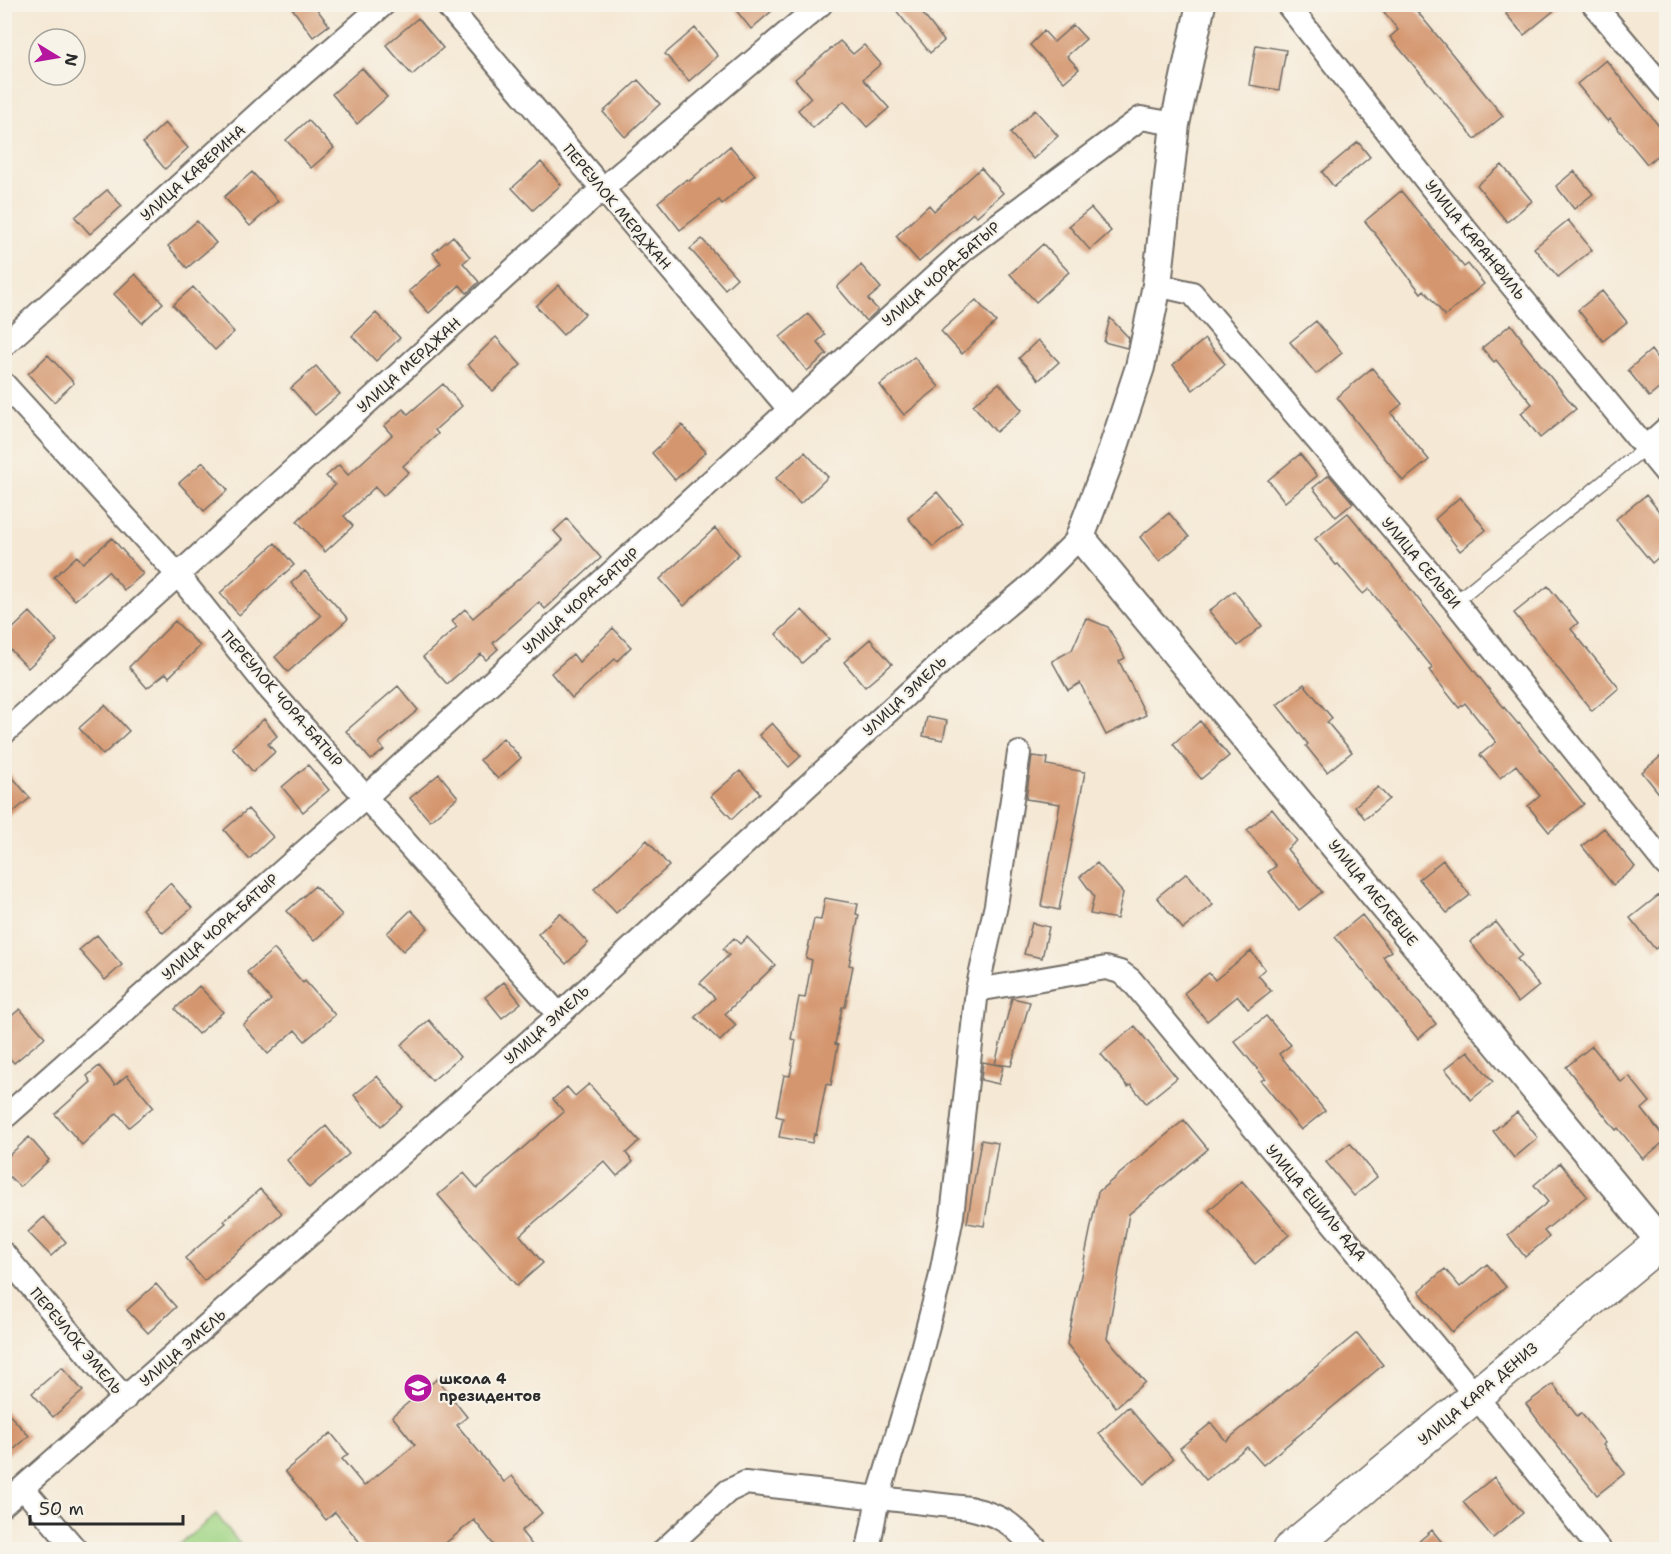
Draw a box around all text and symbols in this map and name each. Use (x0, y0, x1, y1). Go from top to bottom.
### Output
north arrow (27, 27, 87, 87)
text: N (60, 52, 83, 68)
street label: УЛИЦА КАВЕРИНА (136, 120, 250, 226)
street label: ПЕРЕУЛОК МЕРДЖАН (558, 140, 676, 274)
street label: УЛИЦА КАРАНФИЛЬ (1420, 176, 1530, 304)
street label: УЛИЦА ЧОРА-БАТЫР (878, 217, 1005, 331)
street label: УЛИЦА МЕРДЖАН (353, 313, 465, 417)
street label: УЛИЦА СЕЛЬБИ (1377, 513, 1465, 613)
street label: УЛИЦА ЧОРА-БАТЫР (518, 543, 644, 659)
street label: ПЕРЕУЛОК ЧОРА-БАТЫР (217, 626, 347, 772)
street label: УЛИЦА ЭМЕЛЬ (859, 652, 951, 740)
street label: УЛИЦА МЕЛЕВШЕ (1324, 835, 1422, 951)
street label: УЛИЦА ЧОРА-БАТЫР (157, 869, 283, 985)
street label: УЛИЦА ЭМЕЛЬ (500, 981, 594, 1069)
street label: УЛИЦА ЕШИЛЬ АДА (1261, 1140, 1371, 1266)
street label: ПЕРЕУЛОК ЭМЕЛЬ (25, 1283, 127, 1399)
street label: УЛИЦА ЭМЕЛЬ (136, 1305, 230, 1391)
street label: УЛИЦА КАРА ДЕНИЗ (1414, 1338, 1542, 1450)
place label: школа 4 президентов (439, 1369, 541, 1406)
school or university icon: школа 4 президентов (402, 1372, 434, 1404)
scale bar (30, 1488, 183, 1526)
text: 50 m (39, 1497, 84, 1521)

